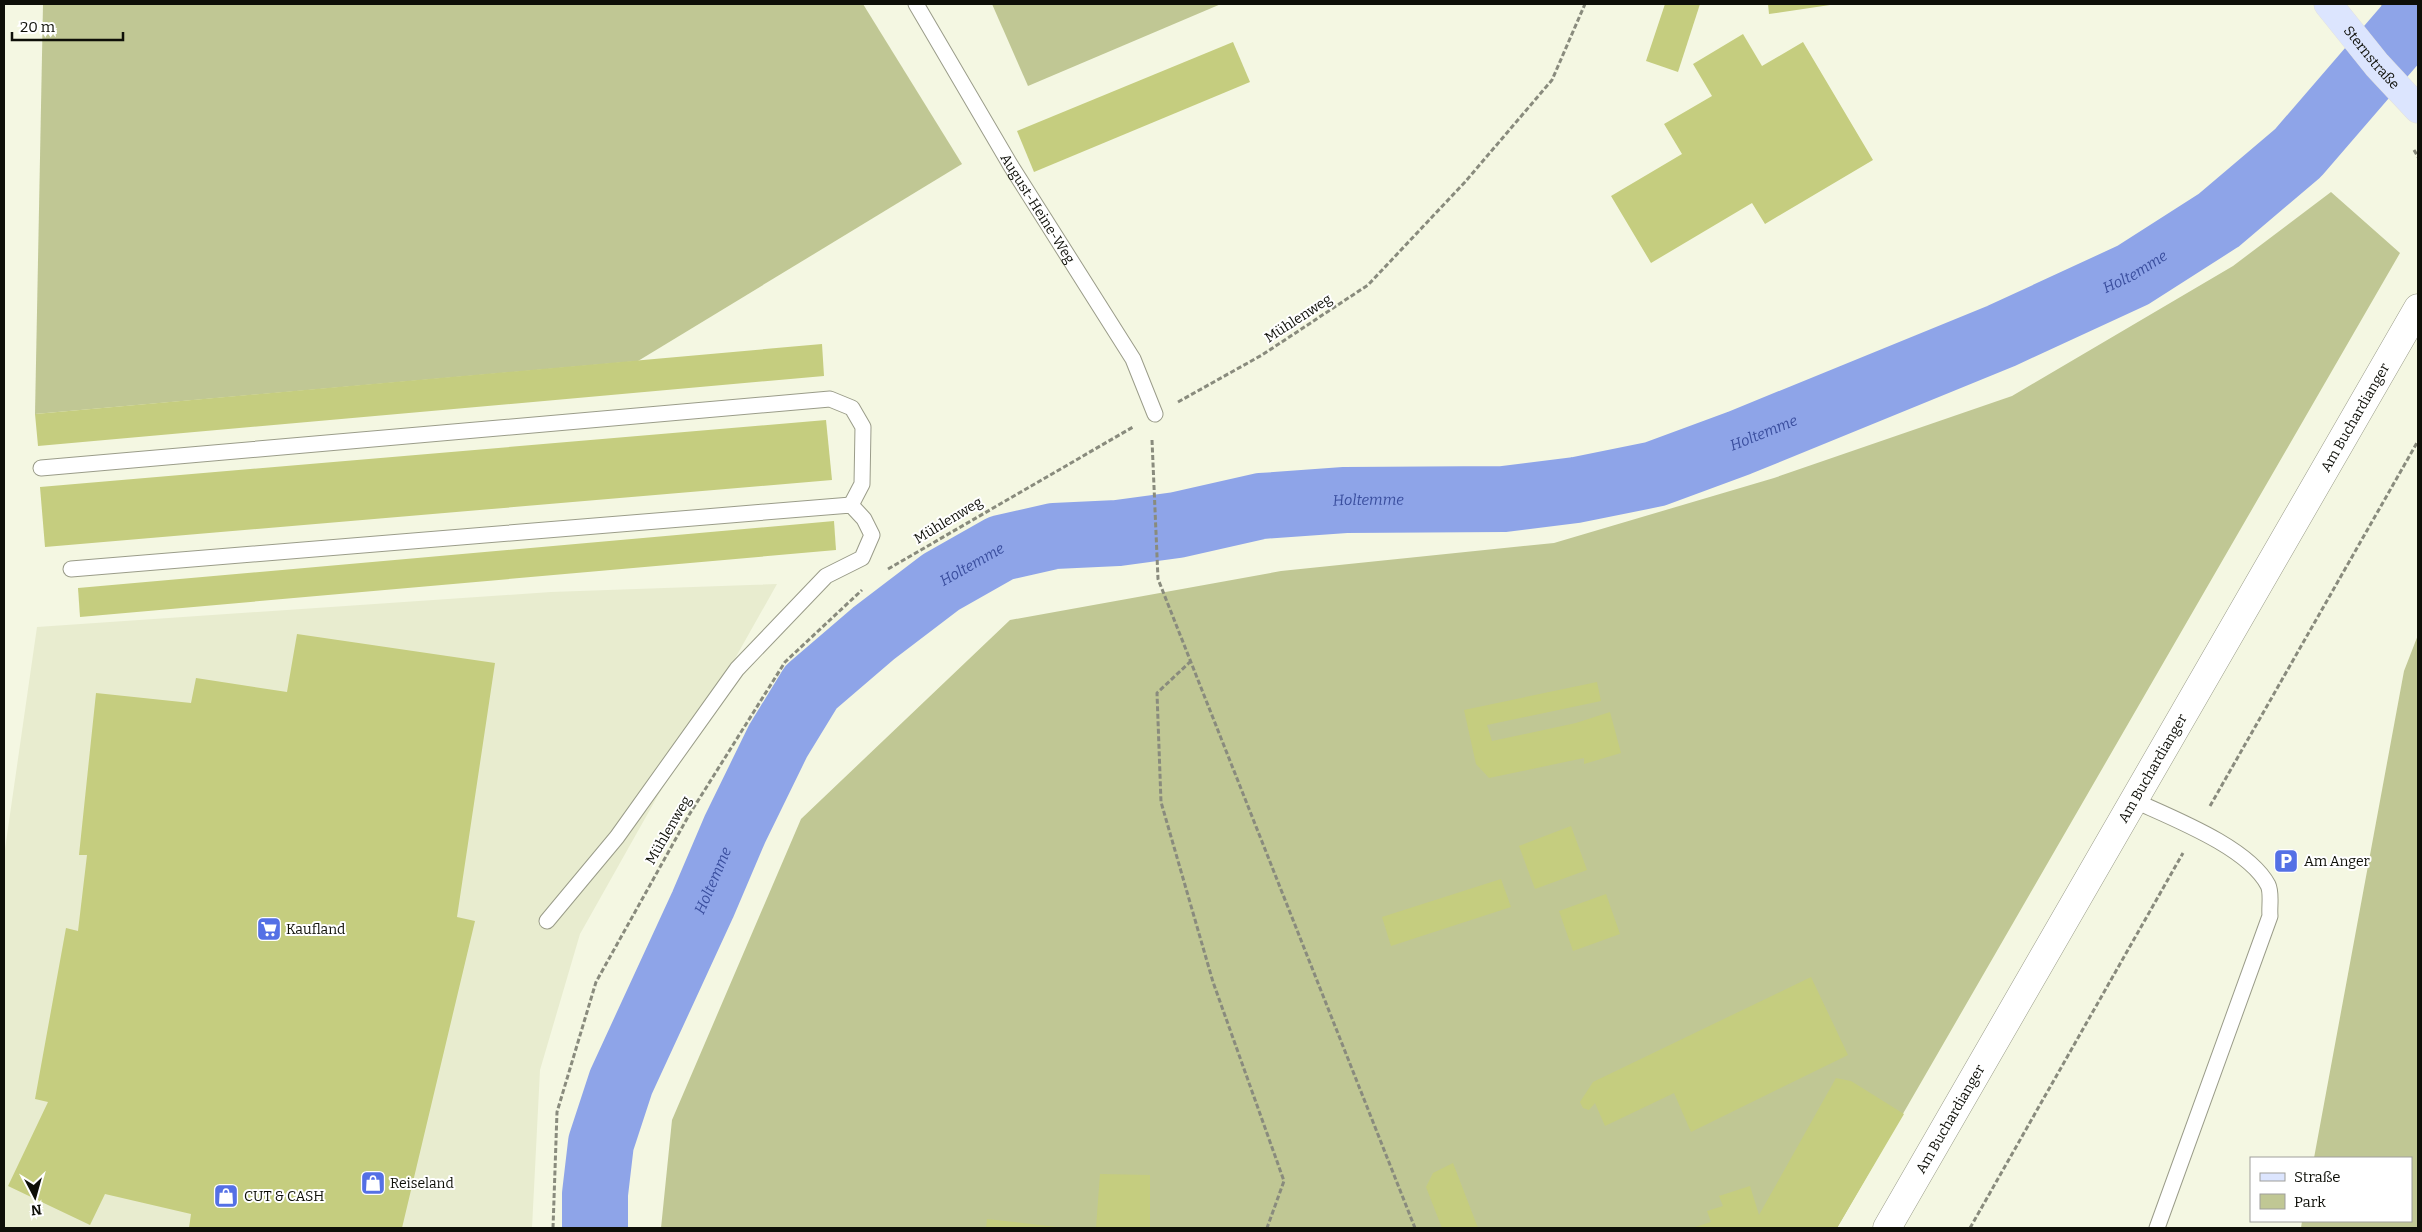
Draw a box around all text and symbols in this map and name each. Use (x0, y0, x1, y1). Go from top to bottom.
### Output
scale bar (12, 10, 124, 42)
text: 20 m (20, 18, 56, 36)
street label: Sternstraße (2340, 23, 2403, 93)
street label: August-Heine-Weg (997, 151, 1079, 267)
water label: Holtemme (2100, 246, 2171, 297)
street label: Mühlenweg (1262, 290, 1335, 346)
street label: Am Buchardianger (2317, 360, 2393, 475)
water label: Holtemme (1727, 411, 1800, 455)
water label: Holtemme (1332, 491, 1404, 510)
street label: Mühlenweg (911, 493, 986, 547)
water label: Holtemme (937, 539, 1008, 590)
street label: Am Buchardianger (2115, 711, 2191, 826)
street label: Mühlenweg (642, 793, 695, 868)
water label: Holtemme (691, 844, 735, 917)
parking icon: Am Anger (2273, 848, 2299, 874)
place label: Am Anger (2304, 853, 2370, 870)
supermarket icon: Kaufland (256, 916, 282, 942)
place label: Kaufland (286, 921, 345, 938)
street label: Am Buchardianger (1912, 1062, 1988, 1177)
legend (2250, 1157, 2412, 1222)
text: Straße (2294, 1168, 2340, 1186)
shop icon: Reiseland (360, 1170, 386, 1196)
north arrow (10, 1172, 60, 1222)
place label: Reiseland (390, 1175, 454, 1192)
shop icon: CUT & CASH (213, 1183, 239, 1209)
place label: CUT & CASH (244, 1188, 324, 1205)
text: Park (2294, 1193, 2326, 1211)
text: N (30, 1200, 43, 1218)

